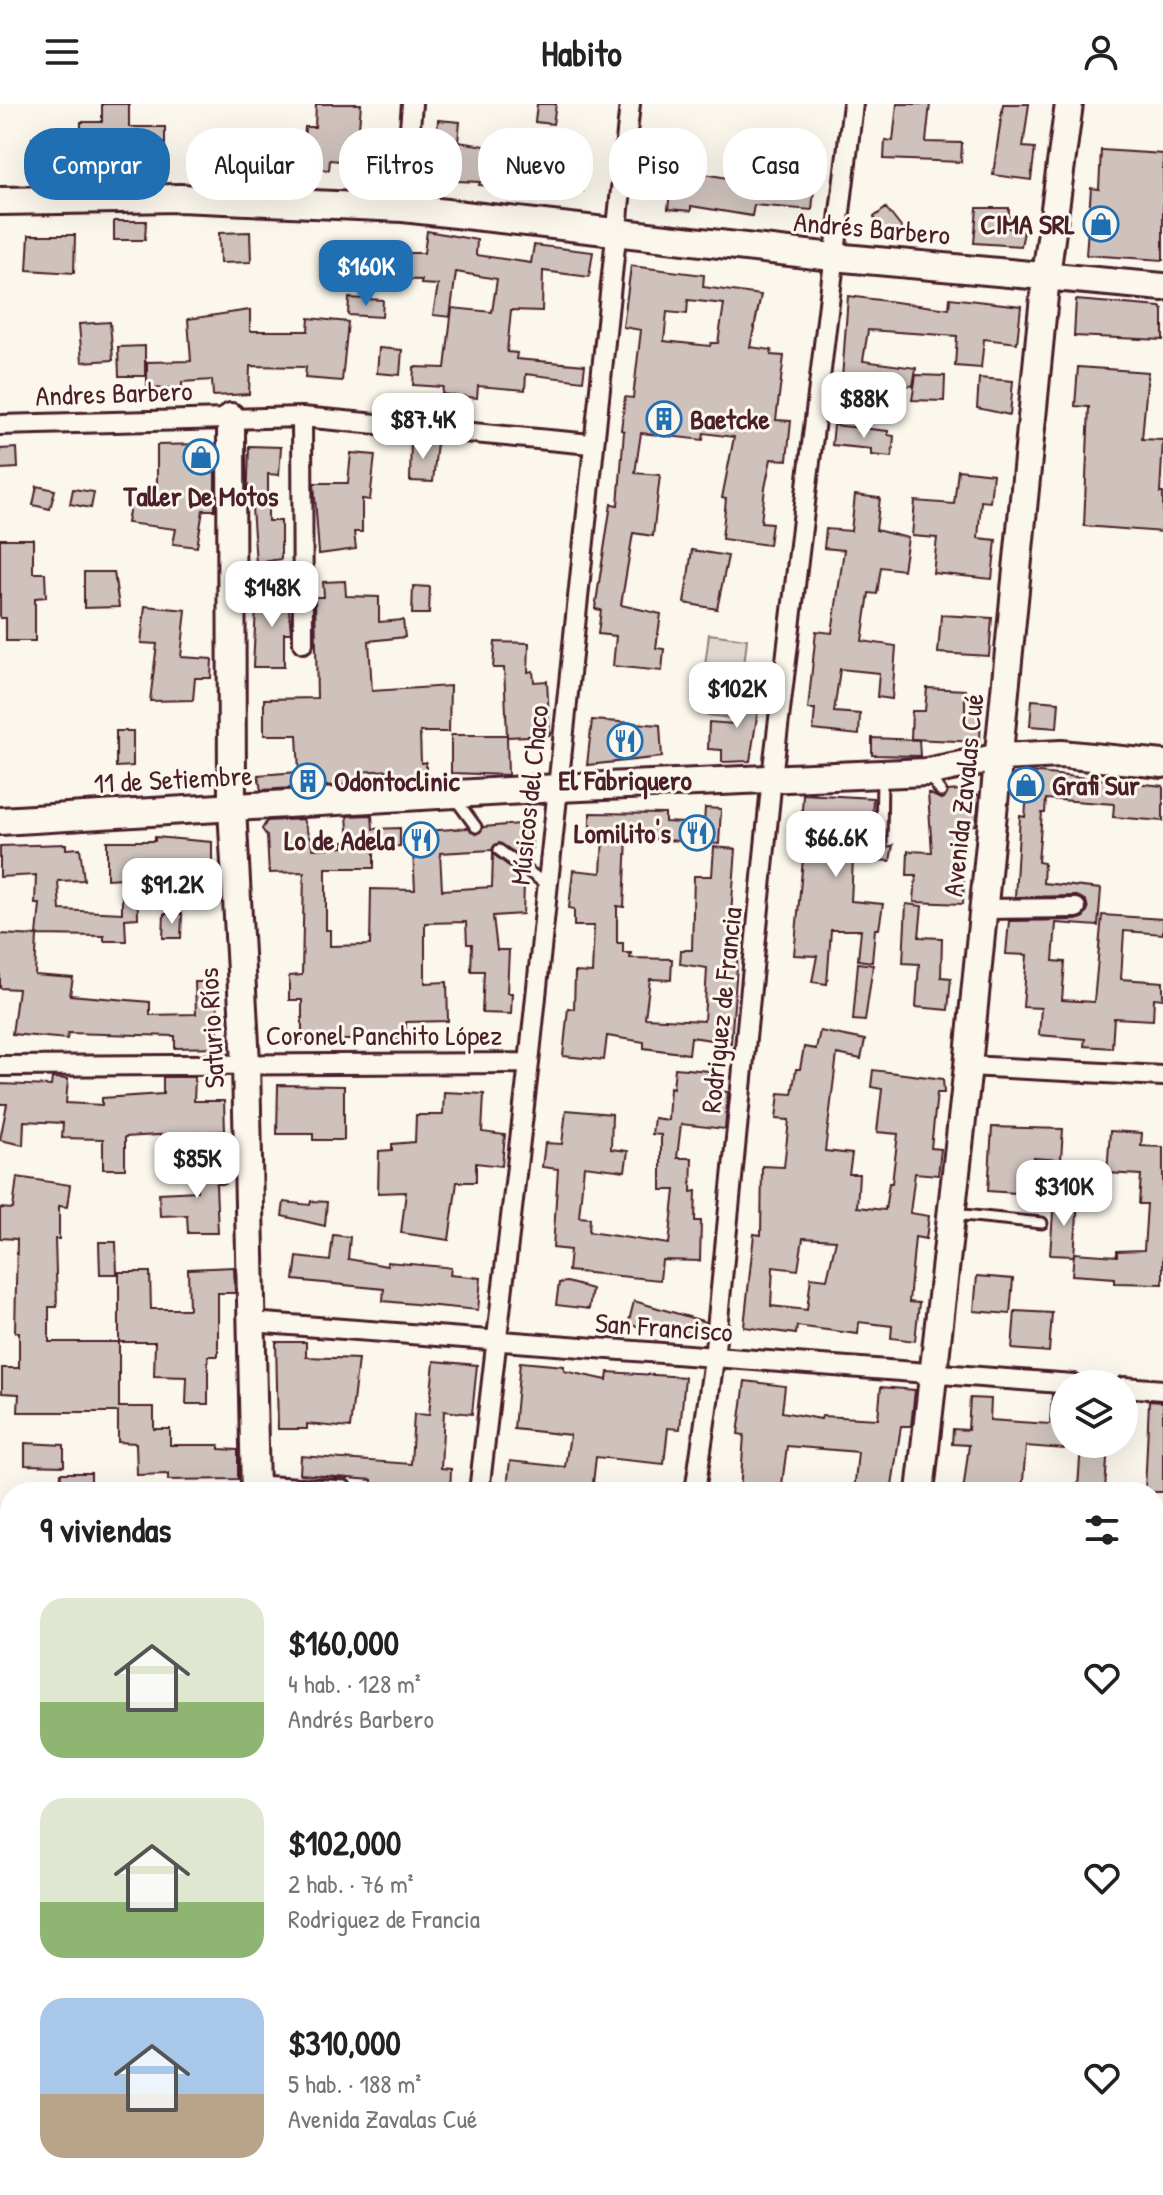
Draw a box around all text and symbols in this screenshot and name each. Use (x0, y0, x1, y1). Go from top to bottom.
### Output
text: Habito (541, 28, 622, 77)
icon: menu (40, 30, 84, 74)
icon: person (1079, 30, 1123, 74)
chip: Comprar (24, 128, 170, 200)
chip: Alquilar (186, 128, 323, 200)
chip: Filtros (339, 128, 462, 200)
chip: Nuevo (478, 128, 593, 200)
chip: Piso (609, 128, 707, 200)
chip: Casa (723, 128, 827, 200)
street label: Andrés Barbero (792, 202, 952, 254)
place label: CIMA SRL (980, 205, 1076, 243)
shop icon: CIMA SRL (1082, 205, 1120, 243)
pin: $160K (310, 240, 422, 308)
text: $160K (337, 248, 395, 283)
street label: Andres Barbero (35, 371, 193, 415)
pin: $88K (817, 372, 911, 440)
text: $88K (839, 380, 889, 415)
pin: $87.4K (358, 393, 488, 461)
building icon: Baetcke (645, 400, 683, 438)
place label: Baetcke (690, 400, 770, 438)
text: $87.4K (390, 401, 456, 436)
shop icon: Taller De Motos (182, 438, 220, 476)
place label: Taller De Motos (122, 477, 279, 515)
pin: $148K (216, 561, 328, 629)
text: $148K (243, 569, 301, 604)
pin: $102K (681, 662, 793, 730)
text: $102K (707, 670, 767, 705)
street label: Avenida Zavalas Cué (933, 692, 993, 898)
street label: Músicos del Chaco (501, 703, 557, 887)
restaurant icon: El Fabriquero (606, 722, 644, 760)
street label: 11 de Setiembre (93, 756, 253, 802)
place label: El Fabriquero (558, 761, 693, 800)
building icon: Odontoclinic (289, 762, 327, 800)
place label: Odontoclinic (334, 762, 461, 800)
shop icon: Grafi Sur (1007, 766, 1045, 804)
place label: Grafi Sur (1052, 766, 1140, 804)
pin: $66.6K (771, 811, 901, 879)
place label: Lomilito's (574, 814, 671, 852)
restaurant icon: Lomilito's (678, 814, 716, 852)
text: $66.6K (804, 819, 868, 854)
place label: Lo de Adela (284, 821, 395, 859)
restaurant icon: Lo de Adela (402, 821, 440, 859)
pin: $91.2K (107, 858, 237, 926)
text: $91.2K (140, 866, 204, 901)
street label: Rodriguez de Francia (691, 905, 751, 1115)
street label: Saturio Ríos (189, 967, 233, 1089)
street label: Coronel Panchito López (266, 1016, 502, 1054)
pin: $85K (150, 1132, 244, 1200)
text: $85K (172, 1140, 222, 1175)
pin: $310K (1008, 1160, 1120, 1228)
text: $310K (1034, 1168, 1094, 1203)
street label: San Francisco (594, 1303, 734, 1351)
map controls (1050, 1370, 1138, 1458)
button: layers (1050, 1370, 1138, 1458)
text: 9 viviendas (40, 1507, 171, 1553)
icon: filters (1080, 1508, 1124, 1552)
text: $160,000 (288, 1620, 399, 1666)
icon: home (104, 1630, 200, 1726)
icon: heart (1080, 1656, 1124, 1700)
text: 4 hab. · 128 m² (288, 1666, 421, 1701)
text: Andrés Barbero (288, 1701, 434, 1736)
text: $102,000 (288, 1820, 401, 1866)
icon: home (104, 1830, 200, 1926)
icon: heart (1080, 1856, 1124, 1900)
text: 2 hab. · 76 m² (288, 1866, 414, 1901)
text: Rodriguez de Francia (288, 1901, 480, 1936)
text: $310,000 (288, 2020, 401, 2066)
icon: home (104, 2030, 200, 2126)
icon: heart (1080, 2056, 1124, 2100)
text: 5 hab. · 188 m² (288, 2066, 421, 2101)
text: Avenida Zavalas Cué (288, 2101, 477, 2136)

